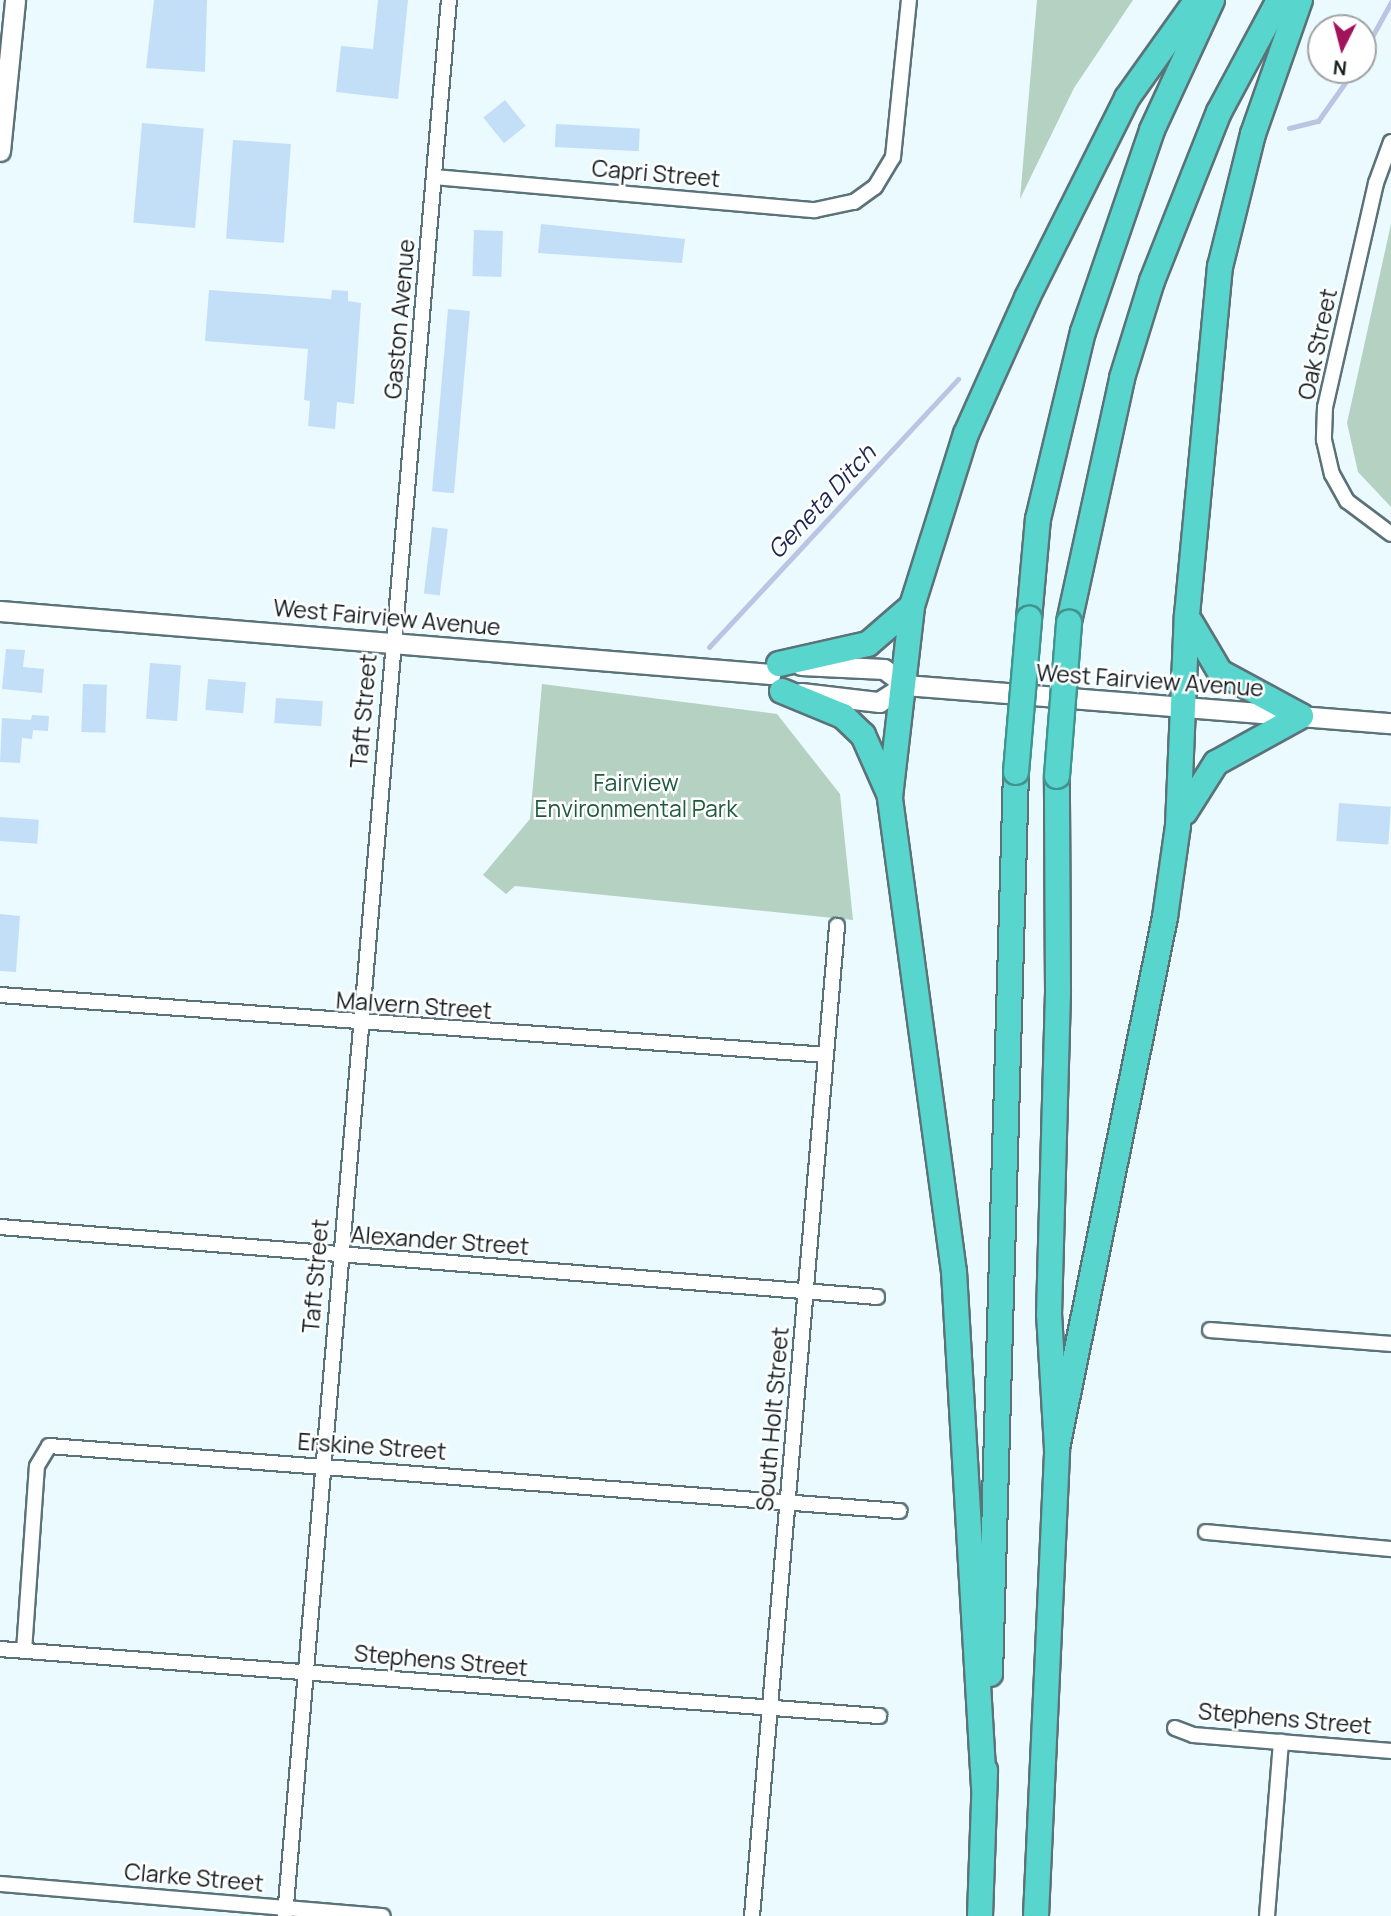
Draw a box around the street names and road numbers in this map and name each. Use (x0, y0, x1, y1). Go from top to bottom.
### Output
street label: Capri Street (591, 154, 721, 192)
street label: Gaston Avenue (378, 238, 420, 400)
street label: Oak Street (1292, 286, 1342, 402)
street label: West Fairview Avenue (272, 593, 502, 641)
street label: Taft Street (344, 653, 382, 769)
street label: West Fairview Avenue (1035, 658, 1265, 702)
street label: Malvern Street (335, 986, 493, 1024)
street label: Taft Street (296, 1218, 334, 1334)
street label: Alexander Street (350, 1220, 530, 1260)
street label: South Holt Street (750, 1326, 794, 1512)
street label: Erskine Street (297, 1427, 447, 1465)
street label: Stephens Street (353, 1639, 529, 1681)
street label: Stephens Street (1197, 1697, 1373, 1739)
street label: Clarke Street (123, 1857, 265, 1897)

